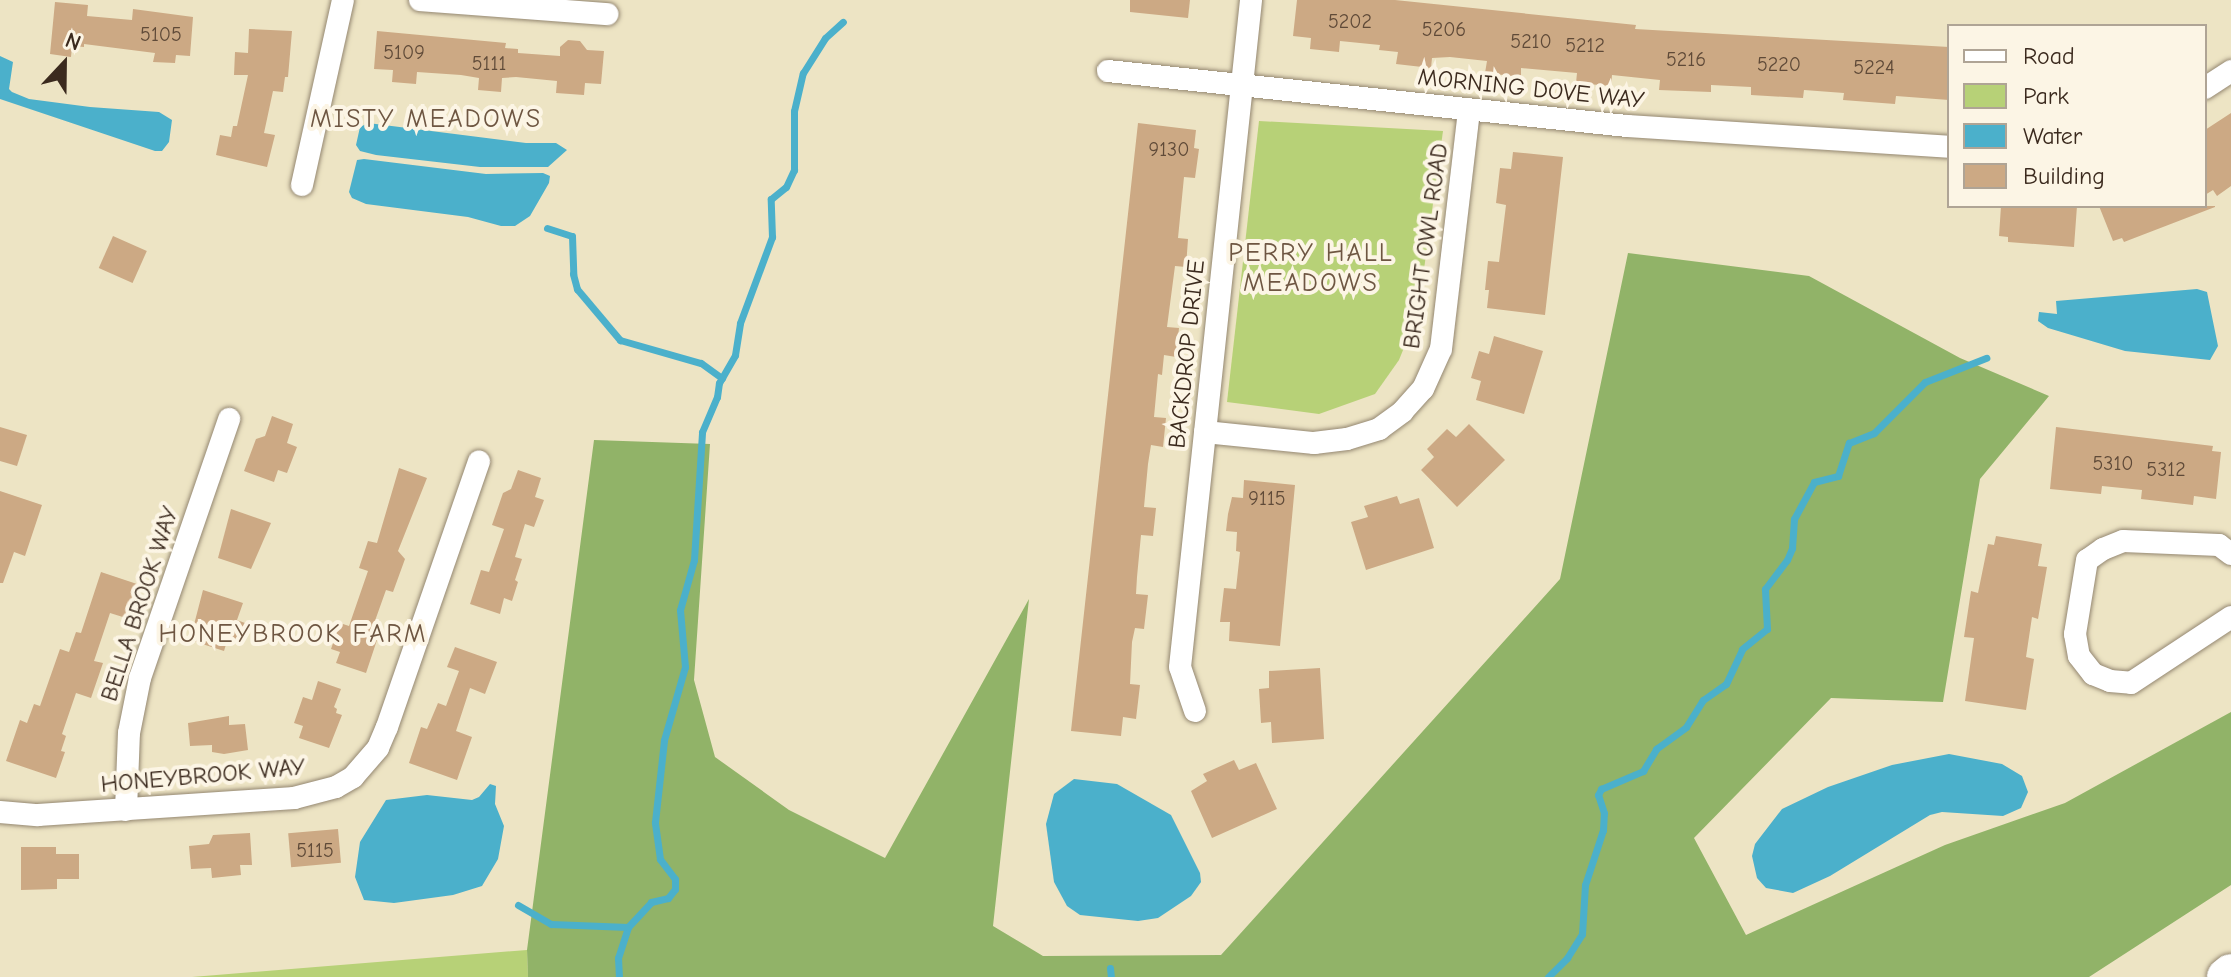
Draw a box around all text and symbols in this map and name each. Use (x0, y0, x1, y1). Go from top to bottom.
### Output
house number: 5202 (1328, 9, 1372, 33)
house number: 5206 (1422, 17, 1466, 41)
house number: 5105 (140, 22, 182, 46)
north arrow (24, 24, 104, 104)
legend (1947, 24, 2207, 208)
text: N (61, 27, 85, 56)
house number: 5210 (1510, 29, 1552, 53)
house number: 5212 (1565, 33, 1605, 57)
house number: 5109 (383, 40, 425, 64)
text: Road (2023, 42, 2075, 70)
house number: 5216 (1666, 47, 1706, 71)
house number: 5111 (472, 51, 506, 75)
house number: 5220 (1757, 52, 1801, 76)
house number: 5224 (1853, 55, 1895, 79)
street label: MORNING DOVE WAY (1416, 63, 1646, 115)
text: Park (2023, 82, 2069, 110)
district label: MISTY MEADOWS (310, 104, 542, 136)
text: Water (2023, 122, 2082, 150)
house number: 9130 (1149, 137, 1189, 161)
street label: BRIGHT OWL ROAD (1397, 141, 1455, 351)
text: Building (2023, 162, 2105, 190)
district label: PERRY HALL MEADOWS (1228, 238, 1394, 300)
street label: BACKDROP DRIVE (1163, 258, 1211, 450)
house number: 5310 (2092, 451, 2134, 475)
house number: 5312 (2146, 457, 2186, 481)
house number: 9115 (1248, 486, 1286, 510)
street label: BELLA BROOK WAY (95, 503, 185, 705)
district label: HONEYBROOK FARM (158, 619, 428, 651)
street label: HONEYBROOK WAY (100, 753, 306, 799)
house number: 5115 (296, 838, 334, 862)

